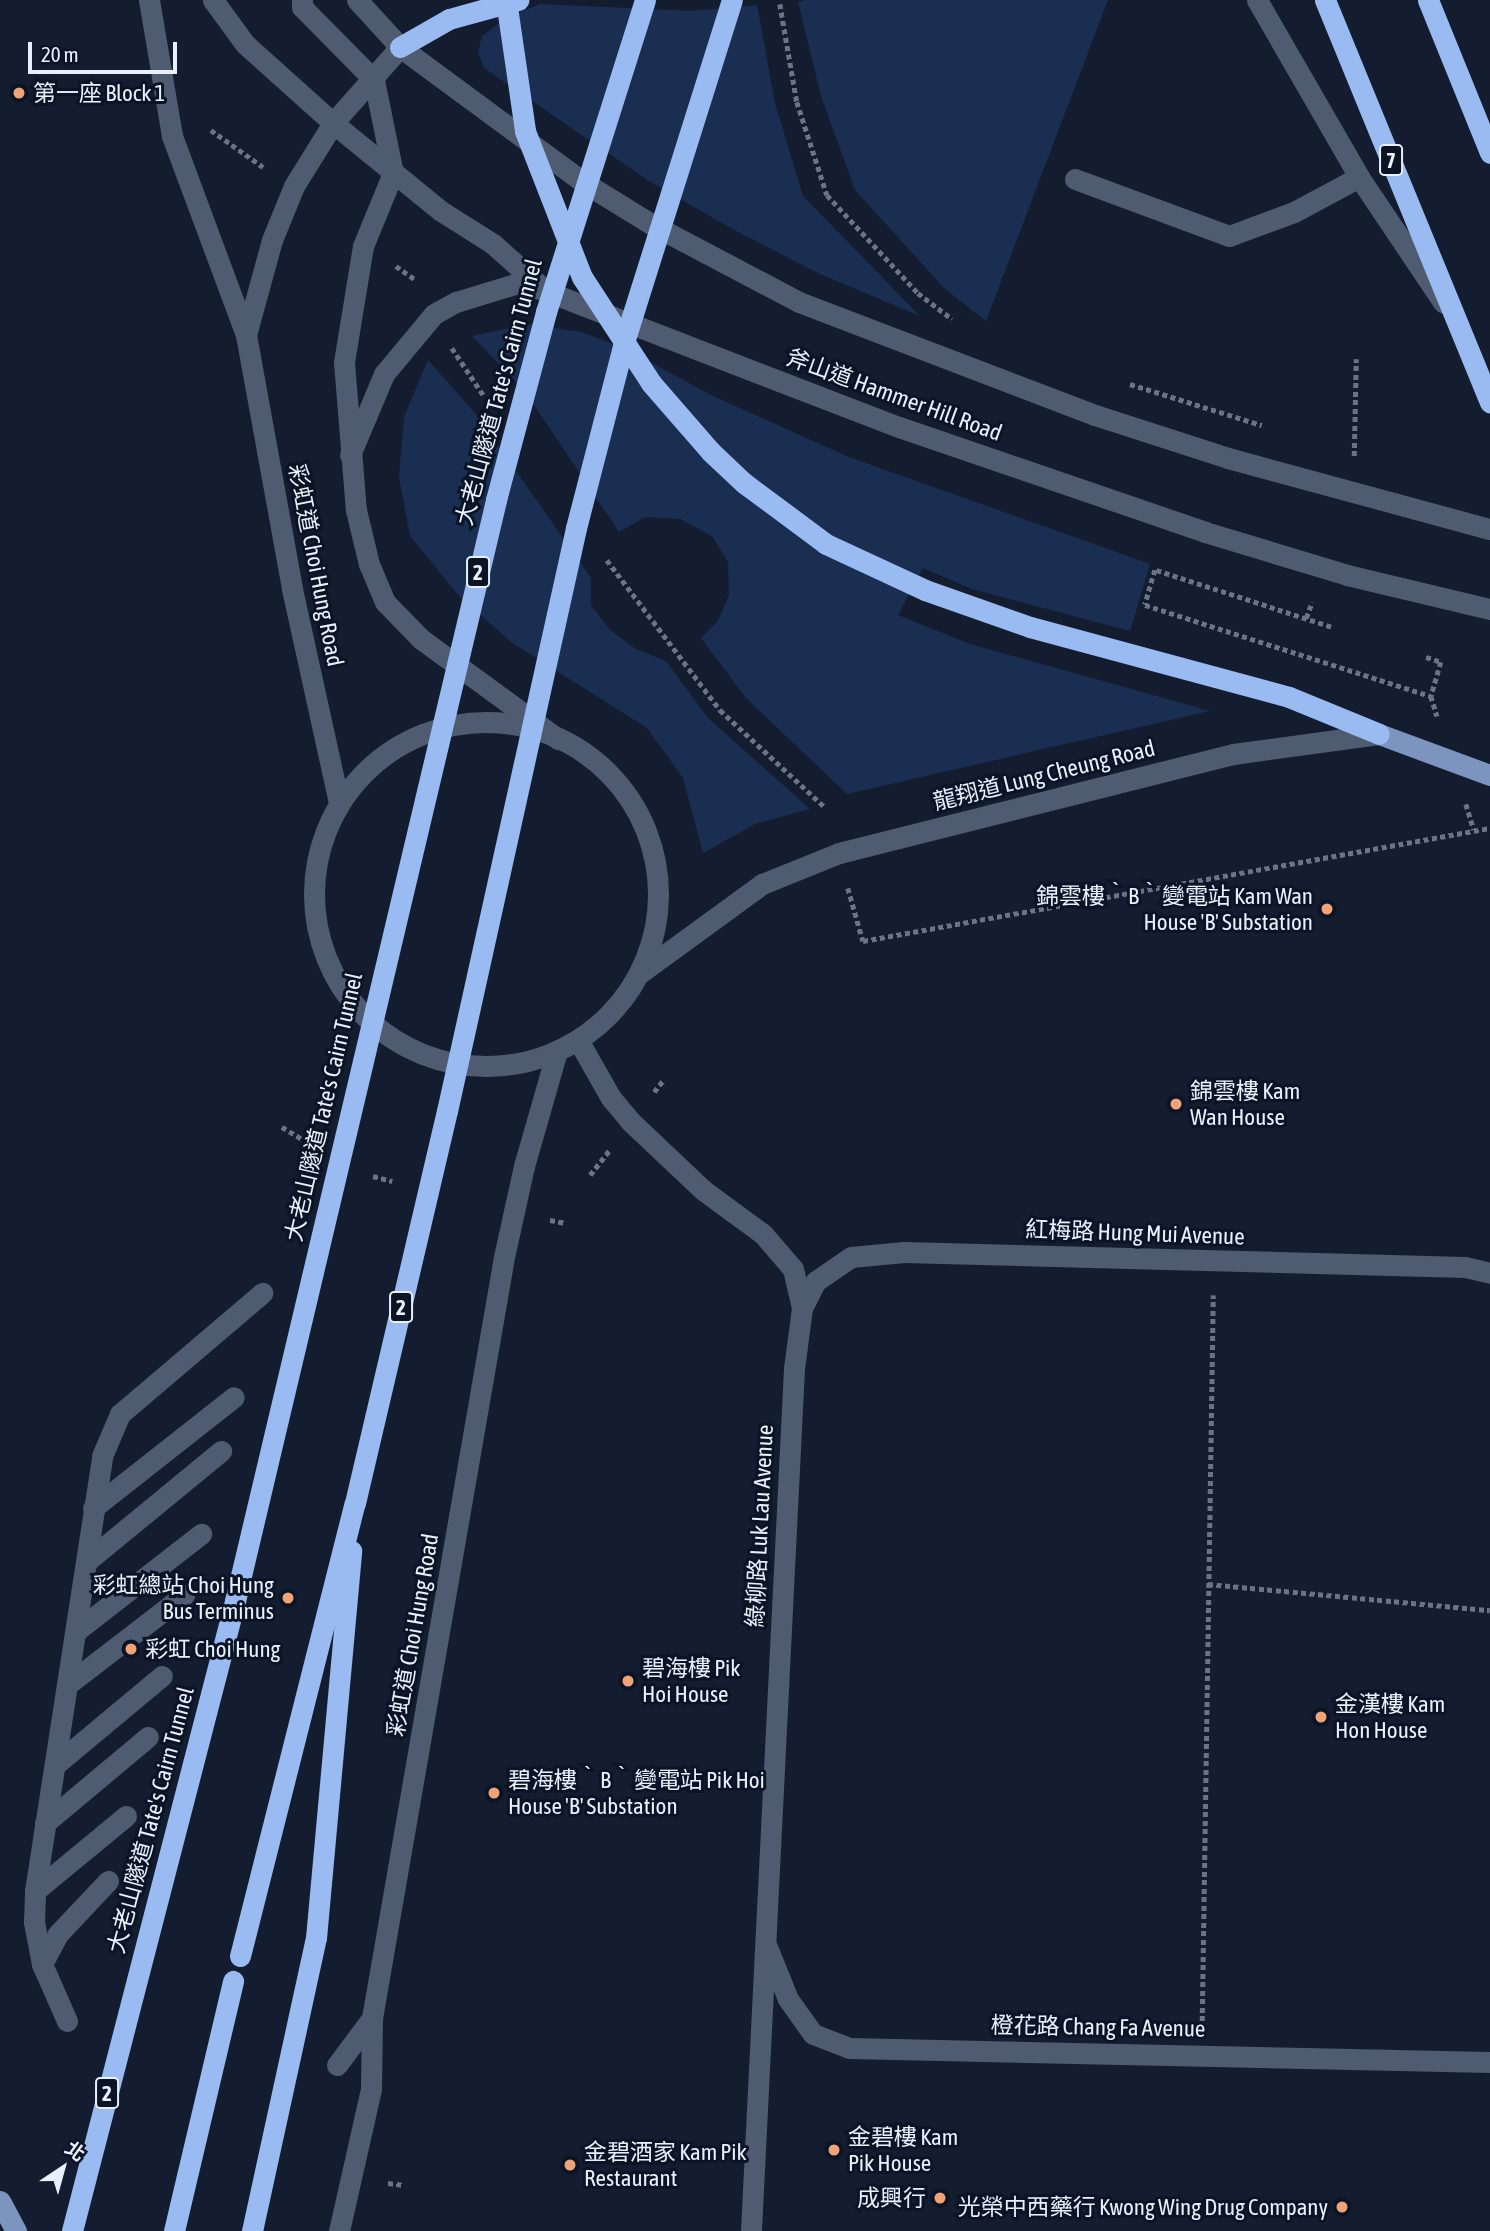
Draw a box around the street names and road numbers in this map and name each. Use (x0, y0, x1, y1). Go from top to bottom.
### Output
road number: 7 (1379, 142, 1403, 178)
street label: 大老山隧道 Tate's Cairn Tunnel (450, 256, 548, 528)
street label: 斧山道 Hammer Hill Road (782, 343, 1006, 447)
street label: 彩虹道 Choi Hung Road (283, 462, 349, 668)
road number: 2 (466, 554, 490, 590)
street label: 龍翔道 Lung Cheung Road (930, 734, 1158, 816)
street label: 大老山隧道 Tate's Cairn Tunnel (280, 970, 368, 1244)
street label: 紅梅路 Hung Mui Avenue (1025, 1215, 1245, 1251)
road number: 2 (389, 1290, 413, 1324)
street label: 綠柳路 Luk Lau Avenue (741, 1424, 779, 1628)
street label: 彩虹道 Choi Hung Road (382, 1531, 444, 1739)
street label: 大老山隧道 Tate's Cairn Tunnel (102, 1684, 200, 1956)
street label: 橙花路 Chang Fa Avenue (990, 2011, 1206, 2043)
road number: 2 (95, 2076, 119, 2110)

